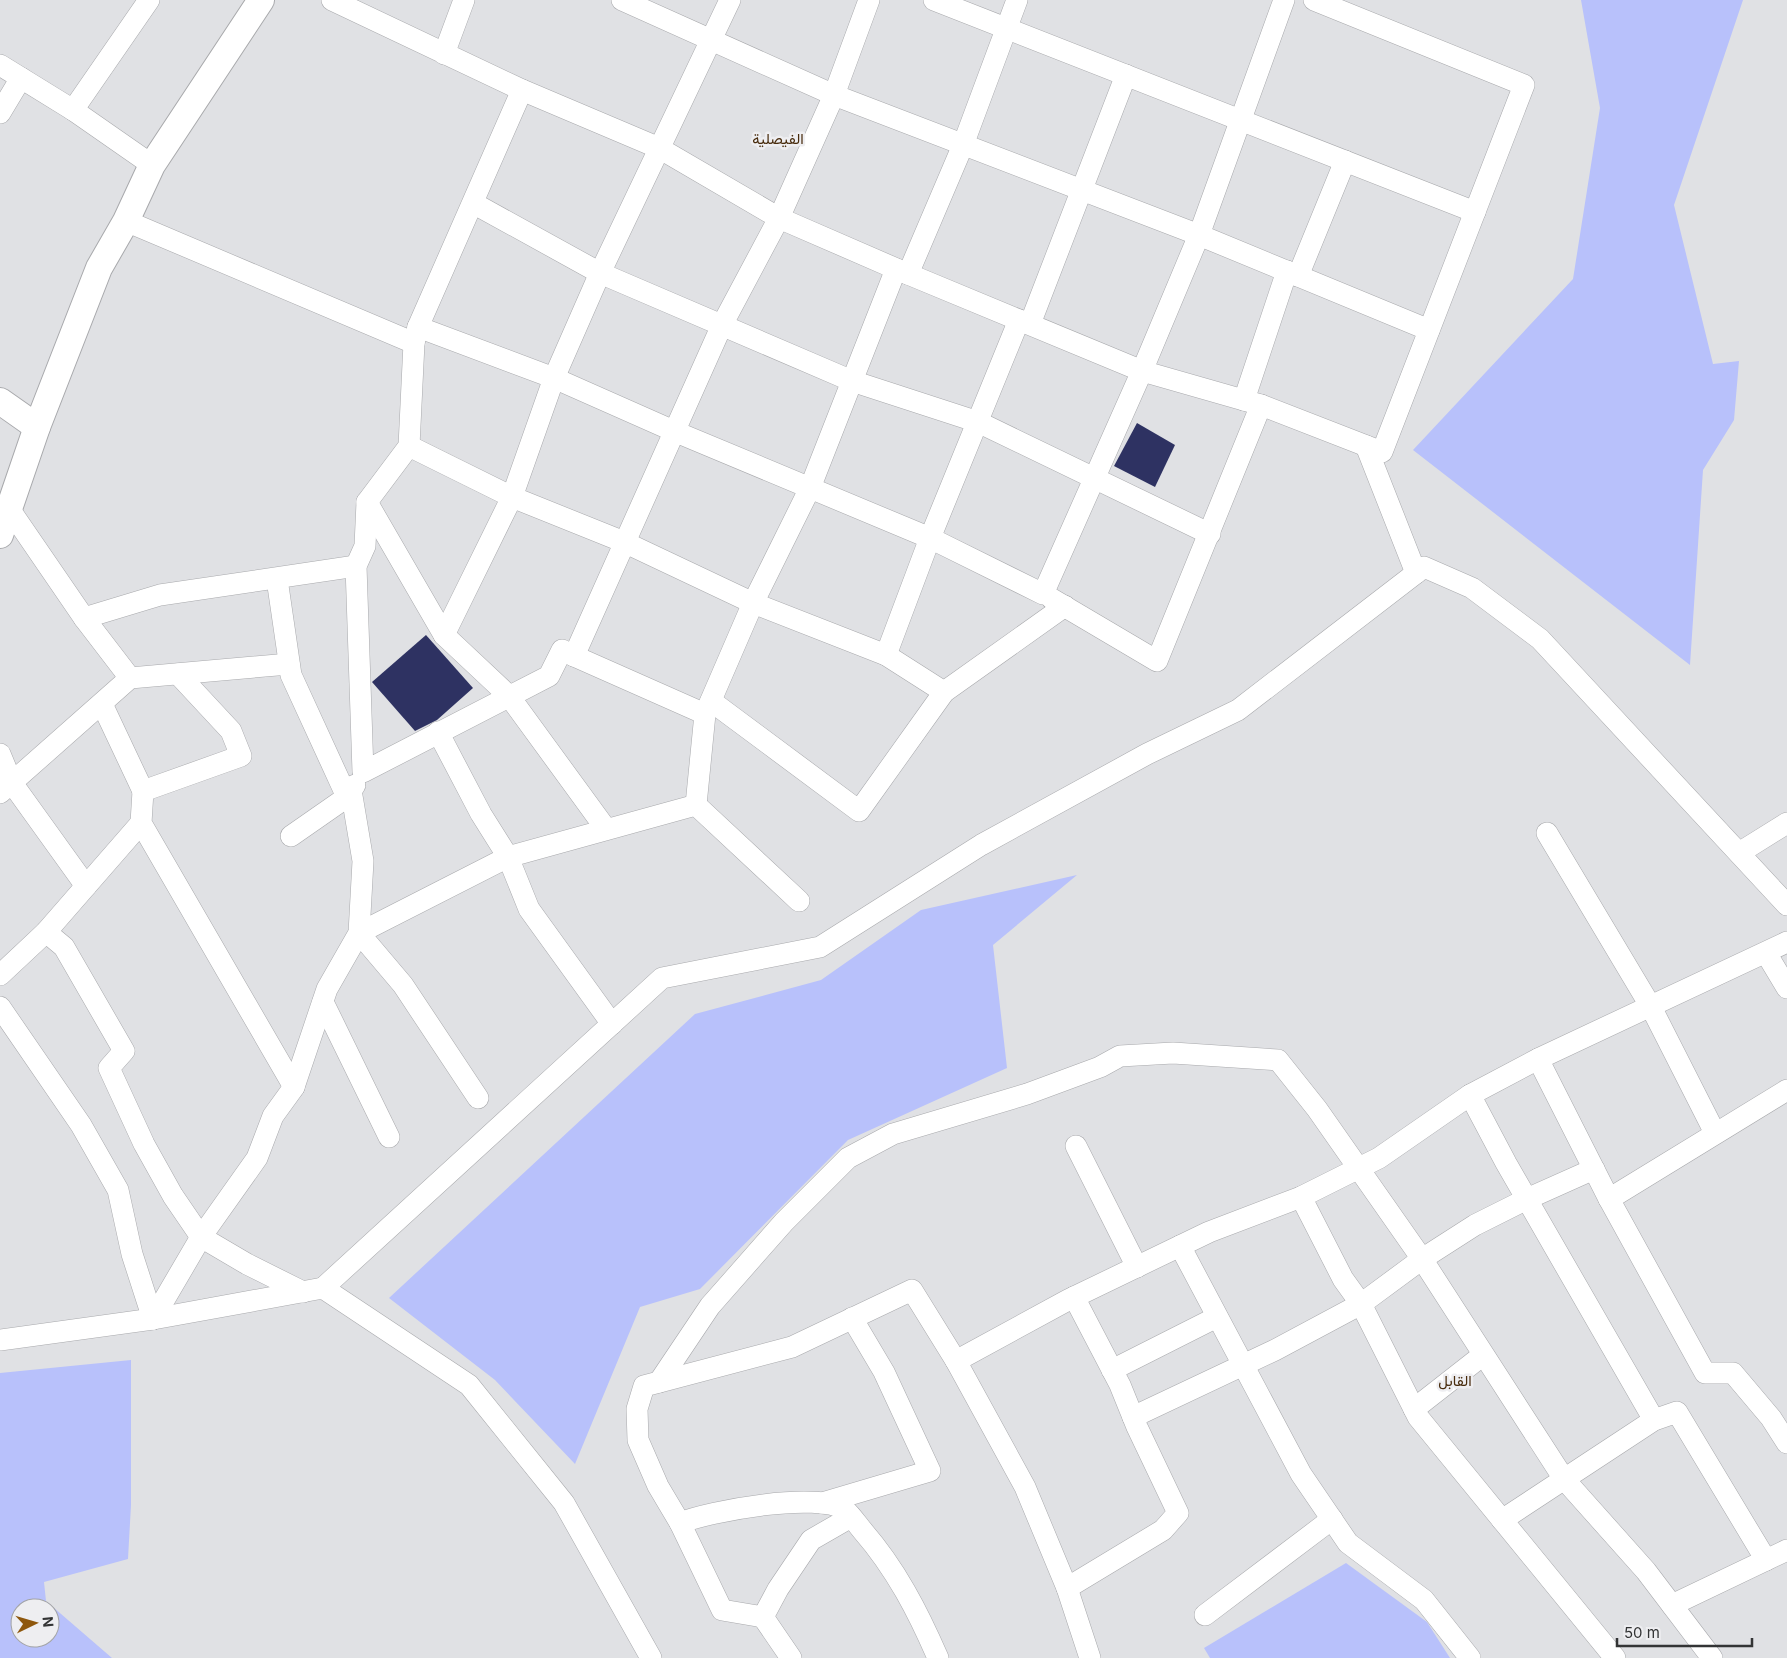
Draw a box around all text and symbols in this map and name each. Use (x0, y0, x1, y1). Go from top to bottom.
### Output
district label: الفيصلية (752, 129, 804, 148)
district label: القابل (1438, 1371, 1472, 1390)
north arrow (10, 1598, 60, 1648)
text: N (40, 1616, 57, 1628)
scale bar (1617, 1616, 1752, 1648)
text: 50 m (1624, 1623, 1660, 1642)

